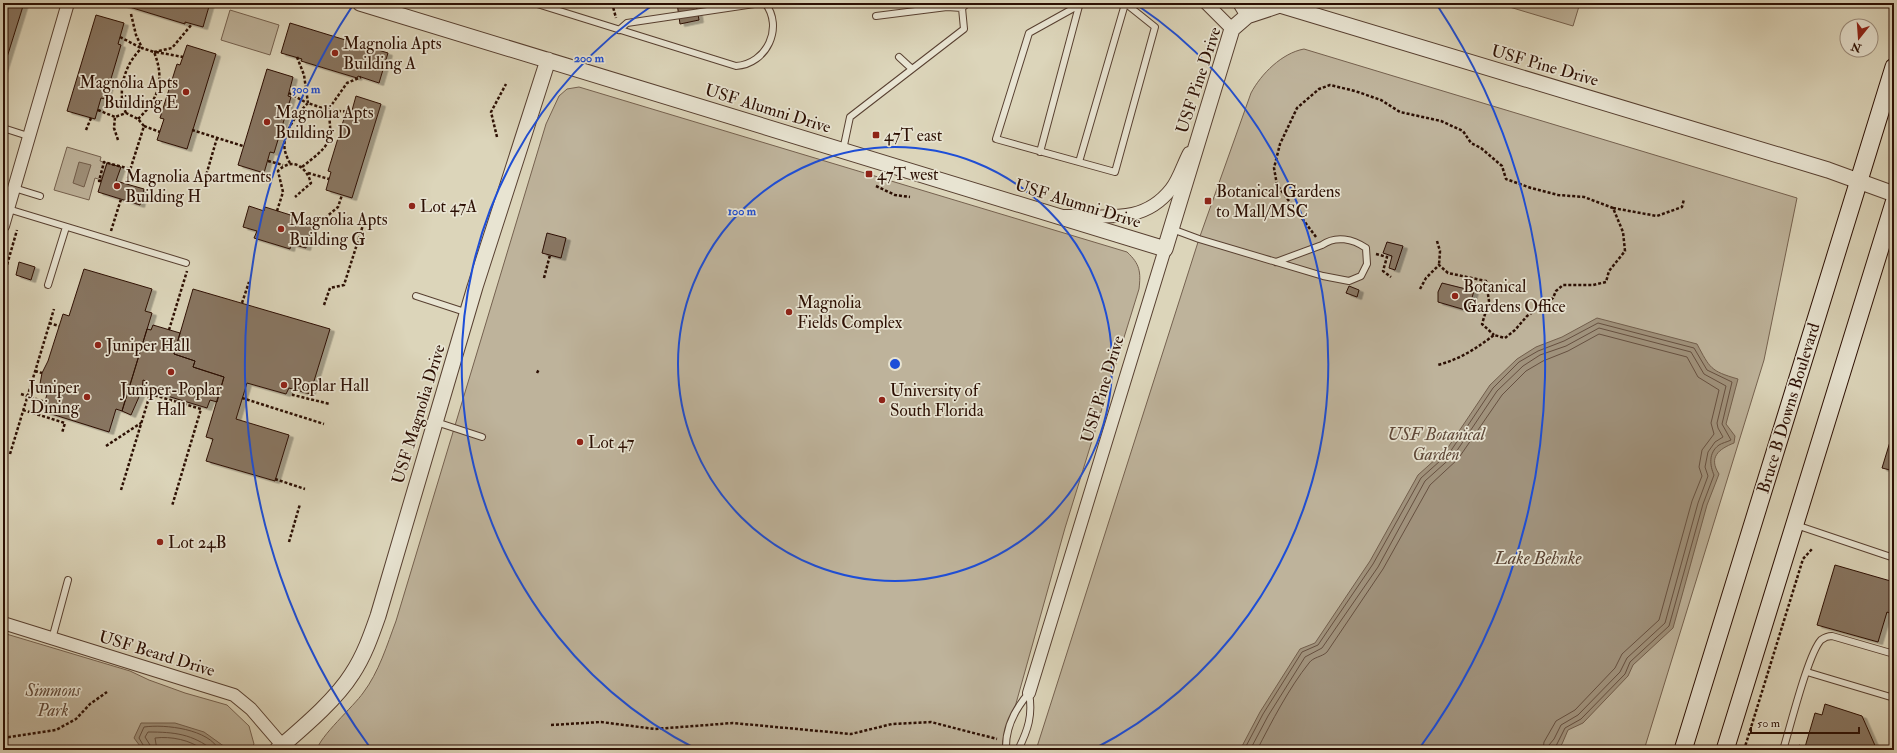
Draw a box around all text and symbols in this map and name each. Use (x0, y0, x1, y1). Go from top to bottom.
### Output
north arrow (1839, 18, 1879, 58)
street label: USF Pine Drive (1171, 24, 1226, 136)
place label: Magnolia Apts Building A (343, 33, 442, 74)
text: N (1849, 39, 1864, 55)
street label: USF Pine Drive (1489, 40, 1601, 91)
marker: Magnolia Apts Building A (330, 48, 340, 58)
text: 200 m (574, 51, 605, 66)
place label: Magnolia Apts Building E (79, 72, 178, 113)
street label: USF Alumni Drive (702, 79, 833, 138)
text: 300 m (292, 82, 321, 97)
marker: Magnolia Apts Building E (181, 87, 191, 97)
place label: Magnolia Apts Building D (275, 102, 374, 143)
marker: Magnolia Apts Building D (262, 117, 272, 127)
place label: 47T east (884, 125, 943, 146)
marker: 47T east (871, 130, 881, 140)
place label: 47T west (877, 164, 939, 185)
place label: Magnolia Apartments Building H (125, 166, 272, 207)
marker: 47T west (864, 169, 874, 179)
street label: USF Alumni Drive (1012, 174, 1143, 233)
marker: Magnolia Apartments Building H (112, 181, 122, 191)
place label: Botanical Gardens to Mall/MSC (1216, 181, 1341, 222)
place label: Lot 47A (420, 196, 477, 217)
marker: Botanical Gardens to Mall/MSC (1203, 196, 1213, 206)
marker: Lot 47A (407, 201, 417, 211)
text: 100 m (728, 204, 757, 219)
place label: Magnolia Apts Building G (289, 209, 388, 250)
marker: Magnolia Apts Building G (276, 224, 286, 234)
place label: Botanical Gardens Office (1463, 276, 1566, 317)
marker: Botanical Gardens Office (1450, 291, 1460, 301)
place label: Magnolia Fields Complex (797, 292, 903, 334)
marker: Magnolia Fields Complex (784, 307, 794, 317)
street label: Bruce B Downs Boulevard (1753, 320, 1825, 496)
street label: USF Pine Drive (1076, 333, 1129, 445)
place label: Juniper Hall (105, 335, 190, 357)
marker: Juniper Hall (93, 340, 103, 350)
street label: USF Magnolia Drive (387, 342, 450, 486)
centre of rings (888, 357, 902, 371)
marker: Juniper-Poplar Hall (166, 367, 176, 377)
place label: Poplar Hall (292, 375, 370, 397)
place label: Juniper Dining (27, 377, 80, 418)
place label: Juniper-Poplar Hall (119, 379, 222, 420)
marker: Poplar Hall (279, 380, 289, 390)
place label: University of South Florida (890, 380, 985, 421)
marker: Juniper Dining (82, 392, 92, 402)
marker: University of South Florida (877, 395, 887, 405)
park label: USF Botanical Garden (1387, 424, 1487, 465)
place label: Lot 47 (588, 432, 634, 453)
marker: Lot 47 (575, 437, 585, 447)
place label: Lot 24B (168, 532, 227, 553)
marker: Lot 24B (155, 537, 165, 547)
water label: Lake Behnke (1494, 547, 1582, 570)
street label: USF Beard Drive (96, 626, 217, 681)
park label: Simmons Park (25, 680, 81, 721)
scale bar (1751, 709, 1859, 735)
text: 50 m (1757, 716, 1781, 731)

